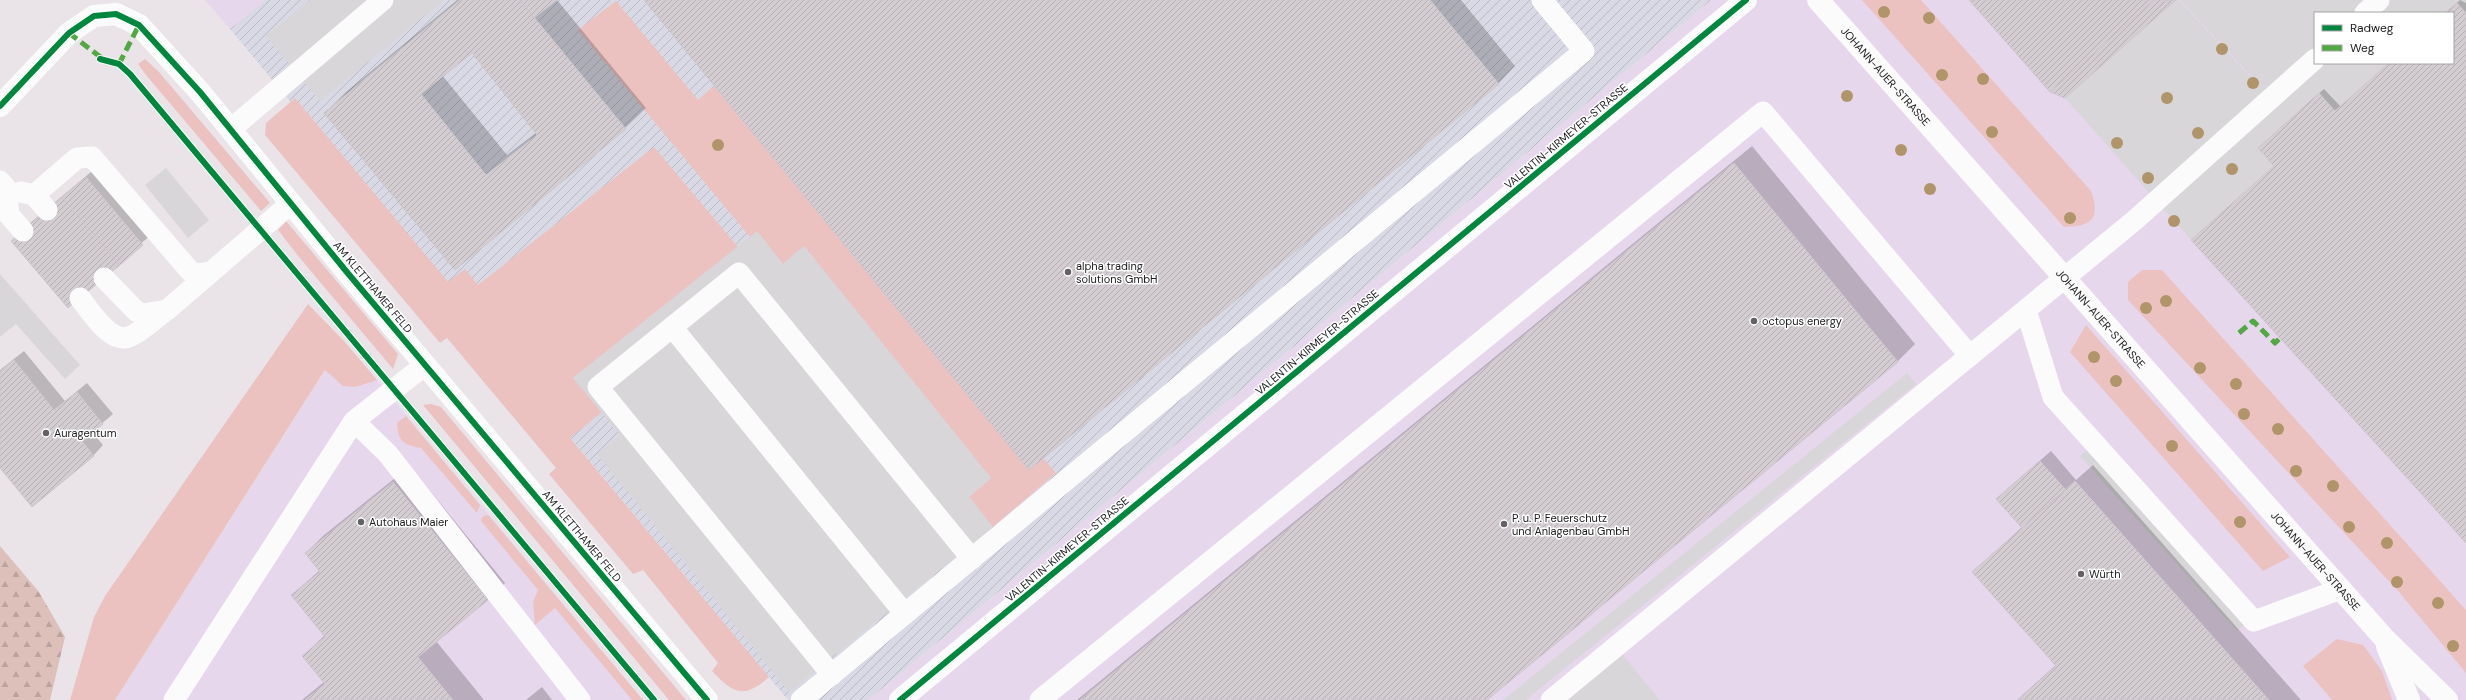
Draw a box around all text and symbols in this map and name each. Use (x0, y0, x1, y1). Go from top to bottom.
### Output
legend (2314, 12, 2454, 64)
text: Radweg (2350, 20, 2394, 36)
street label: JOHANN-AUER-STRASSE (1838, 24, 1933, 129)
text: Weg (2350, 40, 2375, 56)
street label: VALENTIN-KIRMEYER-STRASSE (1501, 80, 1631, 192)
street label: AM KLETTHAMER FELD (331, 238, 416, 336)
place label: alpha trading solutions GmbH (1076, 259, 1158, 286)
street label: JOHANN-AUER-STRASSE (2053, 266, 2148, 371)
marker: alpha trading solutions GmbH (1063, 267, 1073, 277)
street label: VALENTIN-KIRMEYER-STRASSE (1252, 286, 1382, 398)
place label: octopus energy (1762, 314, 1842, 328)
marker: octopus energy (1749, 316, 1759, 326)
place label: Auragentum (54, 426, 117, 440)
marker: Auragentum (41, 428, 51, 438)
street label: AM KLETTHAMER FELD (540, 487, 625, 585)
street label: VALENTIN-KIRMEYER-STRASSE (1002, 493, 1132, 605)
street label: JOHANN-AUER-STRASSE (2268, 509, 2363, 614)
place label: P. u. P. Feuerschutz und Anlagenbau GmbH (1512, 511, 1630, 538)
place label: Autohaus Maier (369, 515, 448, 529)
marker: Autohaus Maier (356, 517, 366, 527)
marker: P. u. P. Feuerschutz und Anlagenbau GmbH (1499, 519, 1509, 529)
place label: Würth (2089, 567, 2121, 581)
marker: Würth (2076, 569, 2086, 579)

